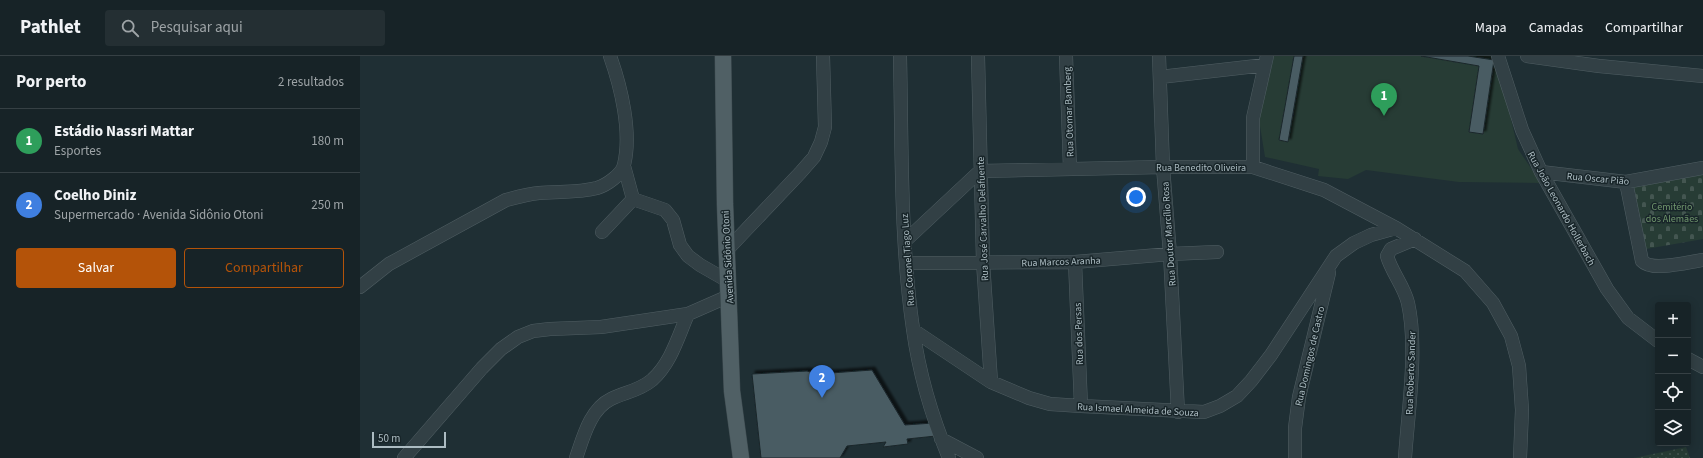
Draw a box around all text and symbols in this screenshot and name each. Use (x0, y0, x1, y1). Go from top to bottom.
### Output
search box (105, 10, 385, 46)
text: Pathlet (20, 14, 81, 41)
icon: search (119, 17, 141, 39)
text: Pesquisar aqui (151, 17, 243, 38)
text: Mapa (1475, 18, 1507, 38)
text: Camadas (1529, 18, 1583, 38)
text: Compartilhar (1605, 18, 1683, 38)
street label: Rua Otomar Bamberg (1060, 67, 1078, 157)
text: Por perto (16, 70, 86, 94)
text: 2 resultados (278, 73, 344, 91)
pin: 1 (1371, 83, 1397, 116)
text: Estádio Nassri Mattar (54, 121, 194, 142)
text: 1 (26, 132, 32, 150)
text: 180 m (311, 132, 344, 150)
text: Esportes (54, 142, 101, 160)
street label: Rua João Leonardo Hollerbach (1524, 149, 1598, 268)
street label: Rua José Carvalho Delafuente (974, 156, 992, 281)
street label: Rua Benedito Oliveira (1156, 161, 1246, 175)
street label: Rua Oscar Pião (1566, 169, 1630, 189)
street label: Rua Doutor Marcílio Rosa (1158, 181, 1180, 287)
text: Coelho Diniz (54, 185, 136, 206)
your location (1126, 187, 1146, 207)
text: 2 (26, 196, 32, 214)
text: 250 m (311, 196, 344, 214)
park label: Cemitério dos Alemães (1646, 200, 1698, 226)
text: Supermercado · Avenida Sidônio Otoni (54, 206, 264, 224)
street label: Avenida Sidônio Otoni (719, 210, 737, 304)
street label: Rua Coronel Tiago Luz (898, 213, 918, 307)
button: Salvar (16, 248, 176, 288)
button: Compartilhar (184, 248, 344, 288)
street label: Rua Marcos Aranha (1021, 254, 1101, 270)
street label: Rua dos Persas (1071, 302, 1087, 365)
map controls (1655, 302, 1691, 446)
button: + (1655, 302, 1691, 338)
street label: Rua Domingos de Castro (1292, 305, 1328, 407)
street label: Rua Roberto Sander (1403, 330, 1419, 415)
button: − (1655, 338, 1691, 374)
pin: 2 (809, 365, 835, 398)
button: locate (1655, 374, 1691, 410)
street label: Rua Ismael Almeida de Souza (1077, 400, 1199, 420)
button: layers (1655, 410, 1691, 446)
scale bar (372, 430, 446, 449)
text: 50 m (378, 431, 400, 446)

